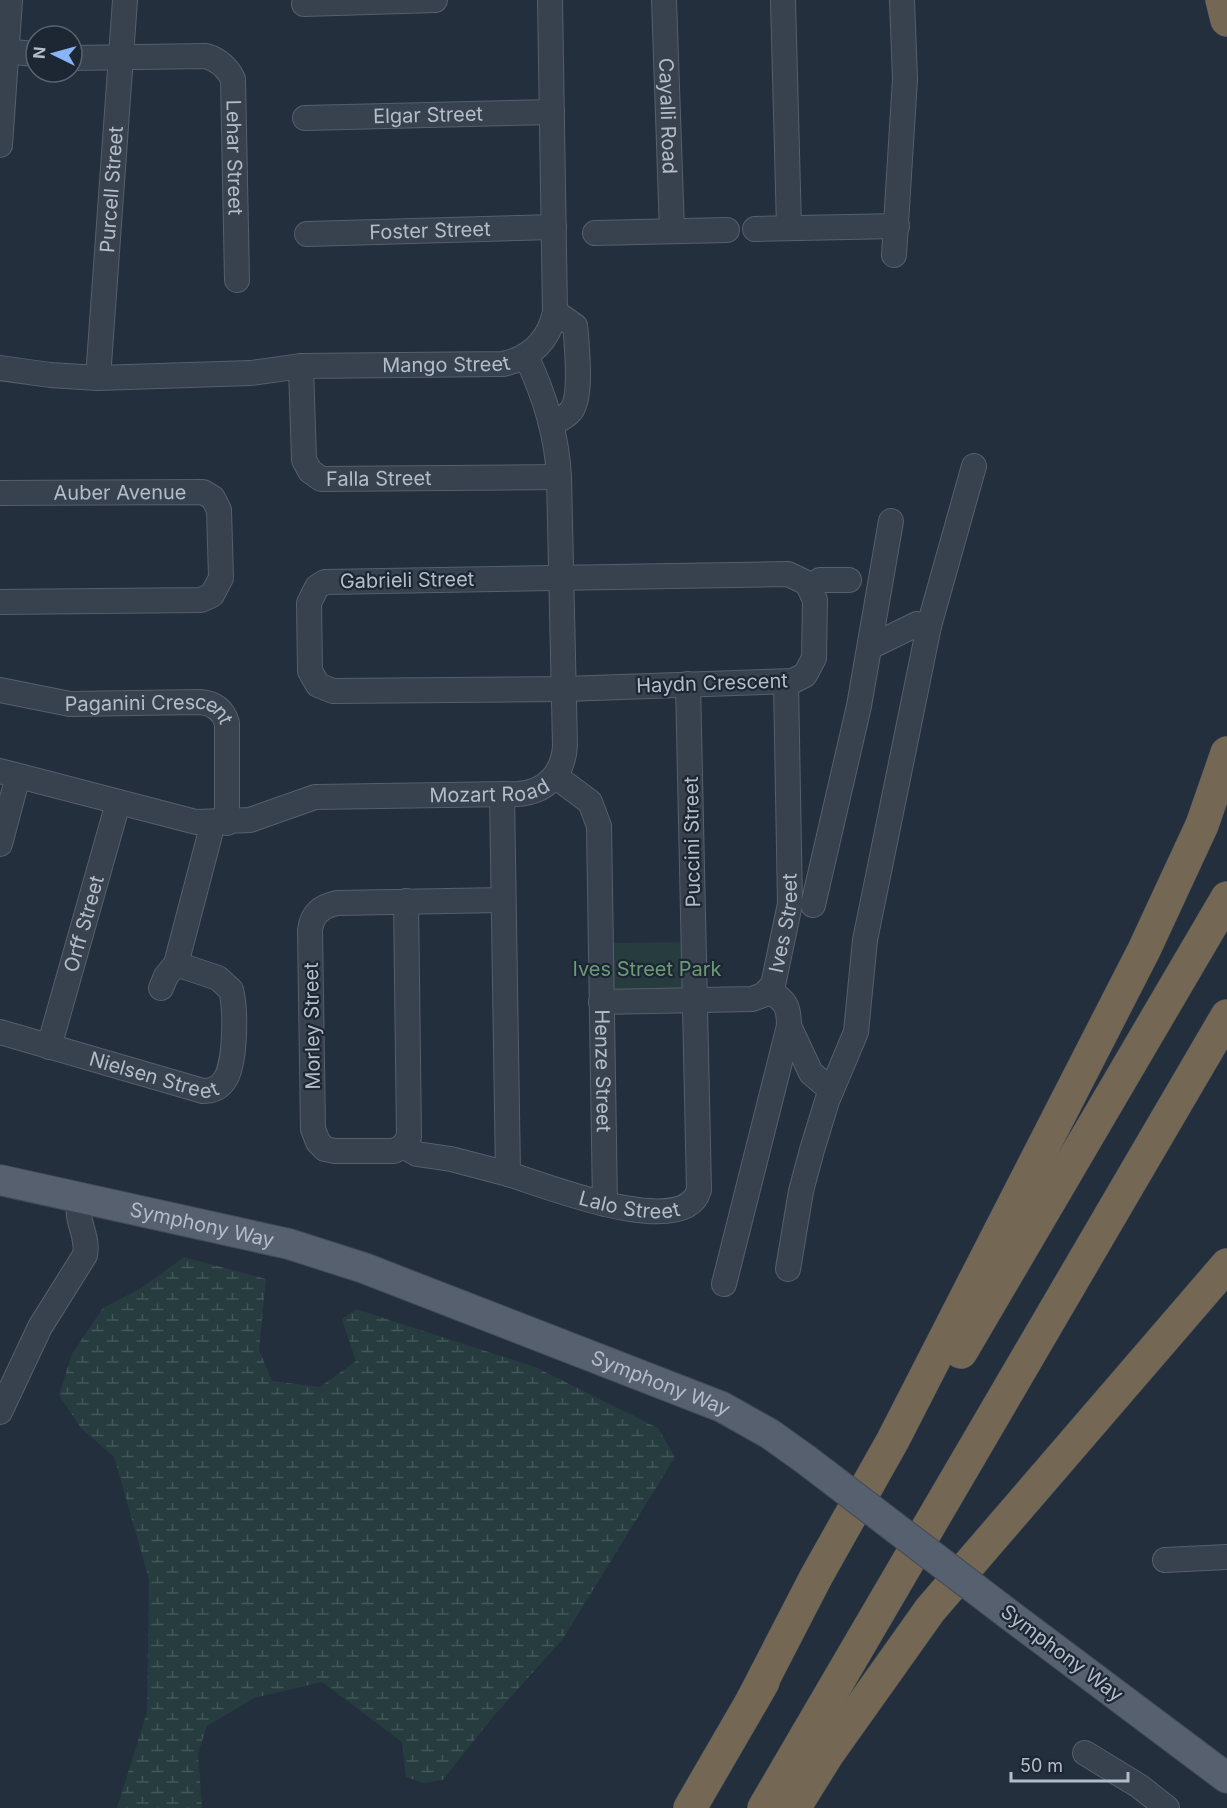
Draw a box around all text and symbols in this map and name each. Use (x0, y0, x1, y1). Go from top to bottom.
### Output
north arrow (24, 24, 84, 84)
text: N (29, 46, 50, 60)
street label: Cayalli Road (654, 57, 682, 174)
street label: Lehar Street (221, 99, 248, 216)
street label: Elgar Street (373, 102, 484, 128)
street label: Purcell Street (95, 125, 128, 254)
street label: Foster Street (369, 217, 491, 244)
street label: Mango Street (382, 351, 513, 377)
street label: Falla Street (326, 466, 432, 491)
street label: Auber Avenue (53, 480, 187, 505)
street label: Gabrieli Street (340, 567, 475, 593)
street label: Haydn Crescent (636, 668, 789, 698)
street label: Paganini Crescent (64, 690, 238, 728)
street label: Mozart Road (429, 773, 554, 807)
street label: Puccini Street (679, 776, 705, 908)
street label: Orff Street (59, 872, 109, 975)
street label: Ives Street (764, 873, 802, 975)
park label: Ives Street Park (572, 957, 722, 981)
street label: Morley Street (299, 962, 325, 1090)
street label: Henze Street (590, 1009, 616, 1133)
street label: Nielsen Street (87, 1047, 223, 1103)
street label: Lalo Street (576, 1186, 683, 1223)
street label: Symphony Way (128, 1197, 276, 1252)
street label: Symphony Way (588, 1345, 735, 1421)
street label: Symphony Way (996, 1599, 1128, 1707)
scale bar (1011, 1745, 1128, 1783)
text: 50 m (1020, 1755, 1063, 1776)

